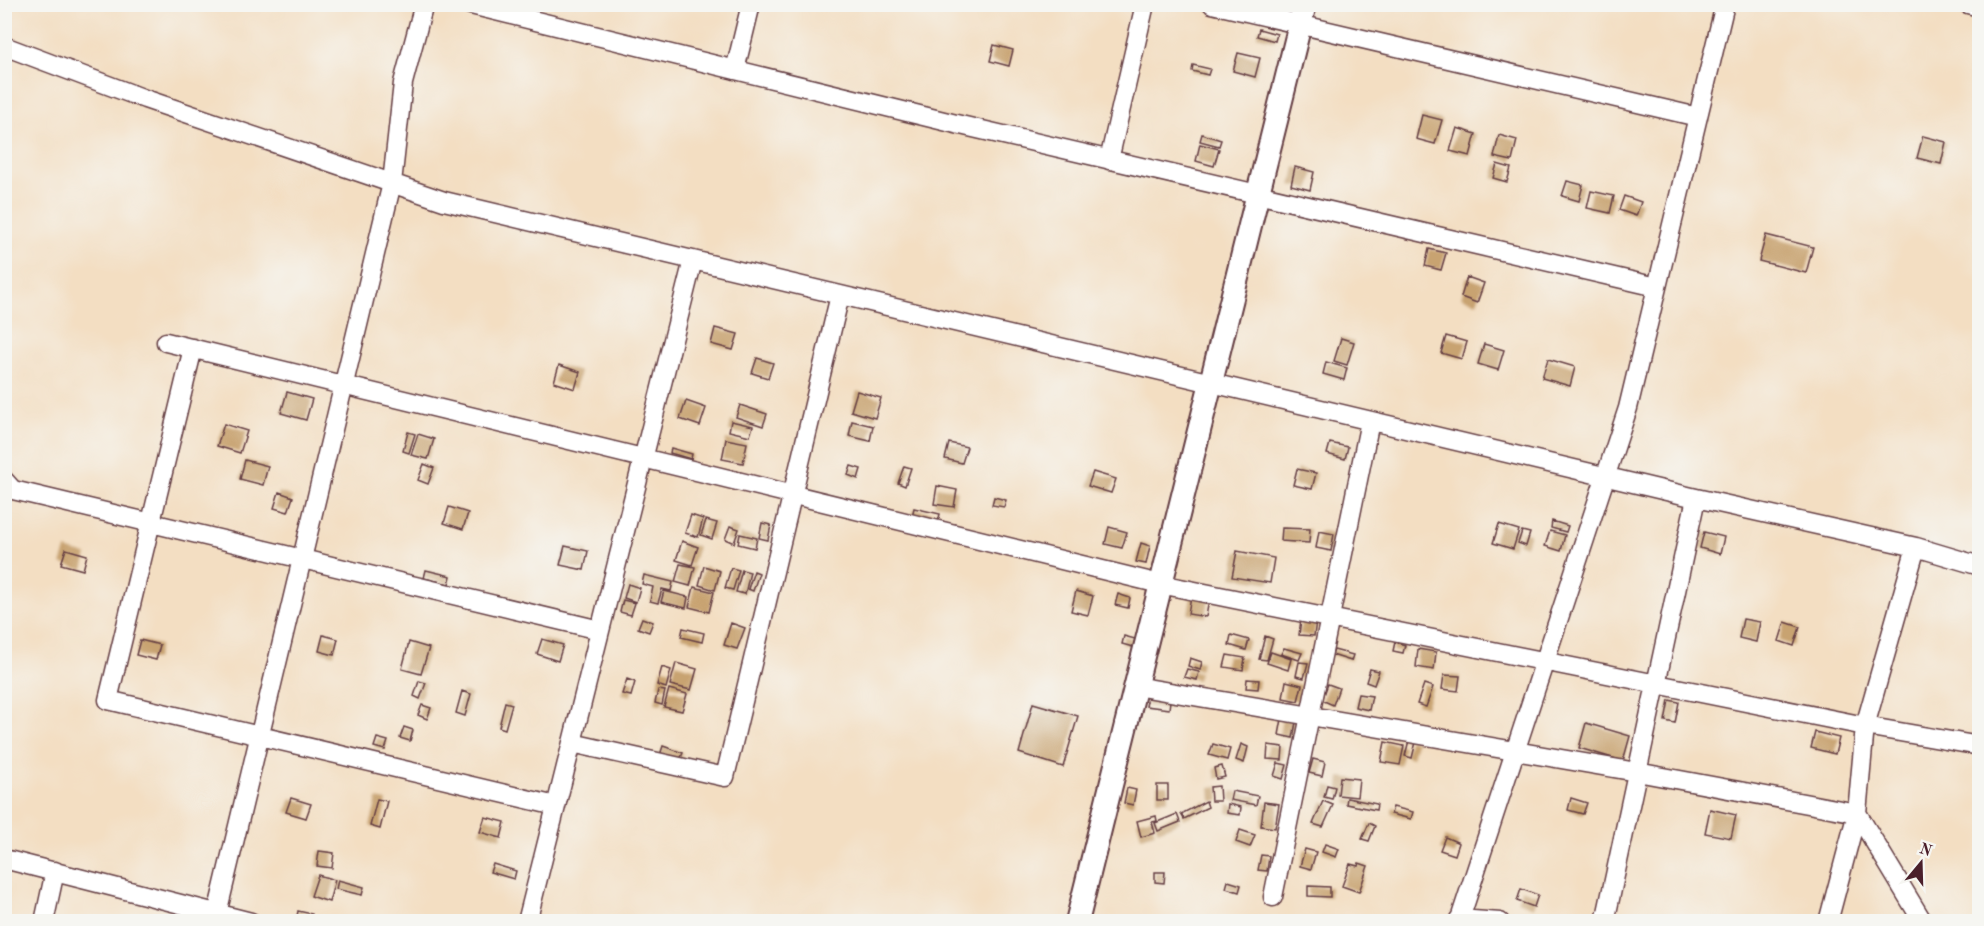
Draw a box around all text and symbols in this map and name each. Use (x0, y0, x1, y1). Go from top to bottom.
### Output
north arrow (1891, 833, 1951, 893)
text: N (1917, 841, 1934, 861)

